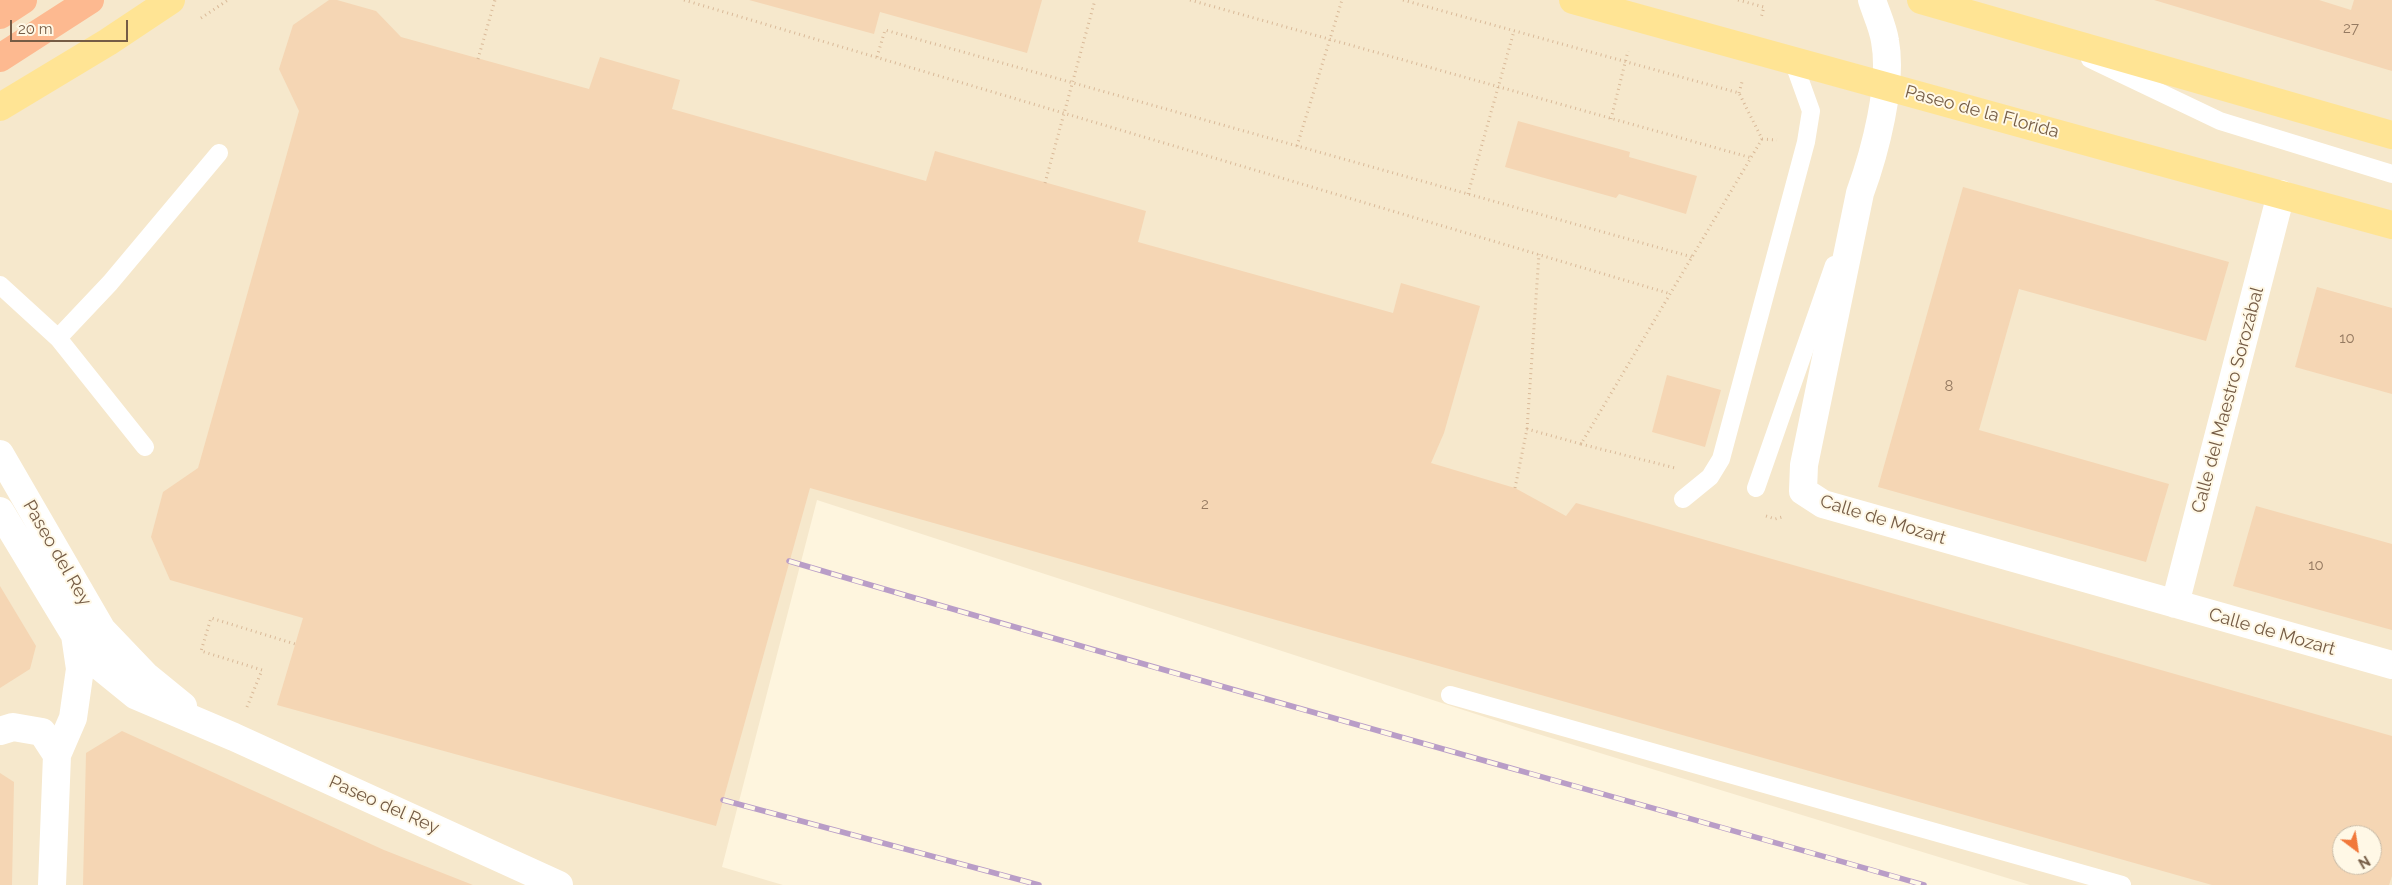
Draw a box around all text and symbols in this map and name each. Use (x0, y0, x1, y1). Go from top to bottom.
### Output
scale bar (12, 10, 130, 42)
house number: 27 (2343, 19, 2359, 37)
text: 20 m (18, 20, 53, 38)
street label: Paseo de la Florida (1903, 81, 2061, 143)
street label: Calle del Maestro Sorozábal (2187, 285, 2269, 515)
house number: 10 (2339, 329, 2355, 347)
house number: 8 (1945, 377, 1953, 395)
street label: Calle de Mozart (1817, 491, 1949, 549)
house number: 2 (1201, 495, 1209, 513)
street label: Paseo del Rey (18, 496, 96, 610)
house number: 10 (2308, 556, 2324, 574)
street label: Calle de Mozart (2206, 604, 2338, 660)
street label: Paseo del Rey (326, 771, 442, 839)
north arrow (2332, 825, 2382, 875)
text: N (2356, 852, 2373, 872)

